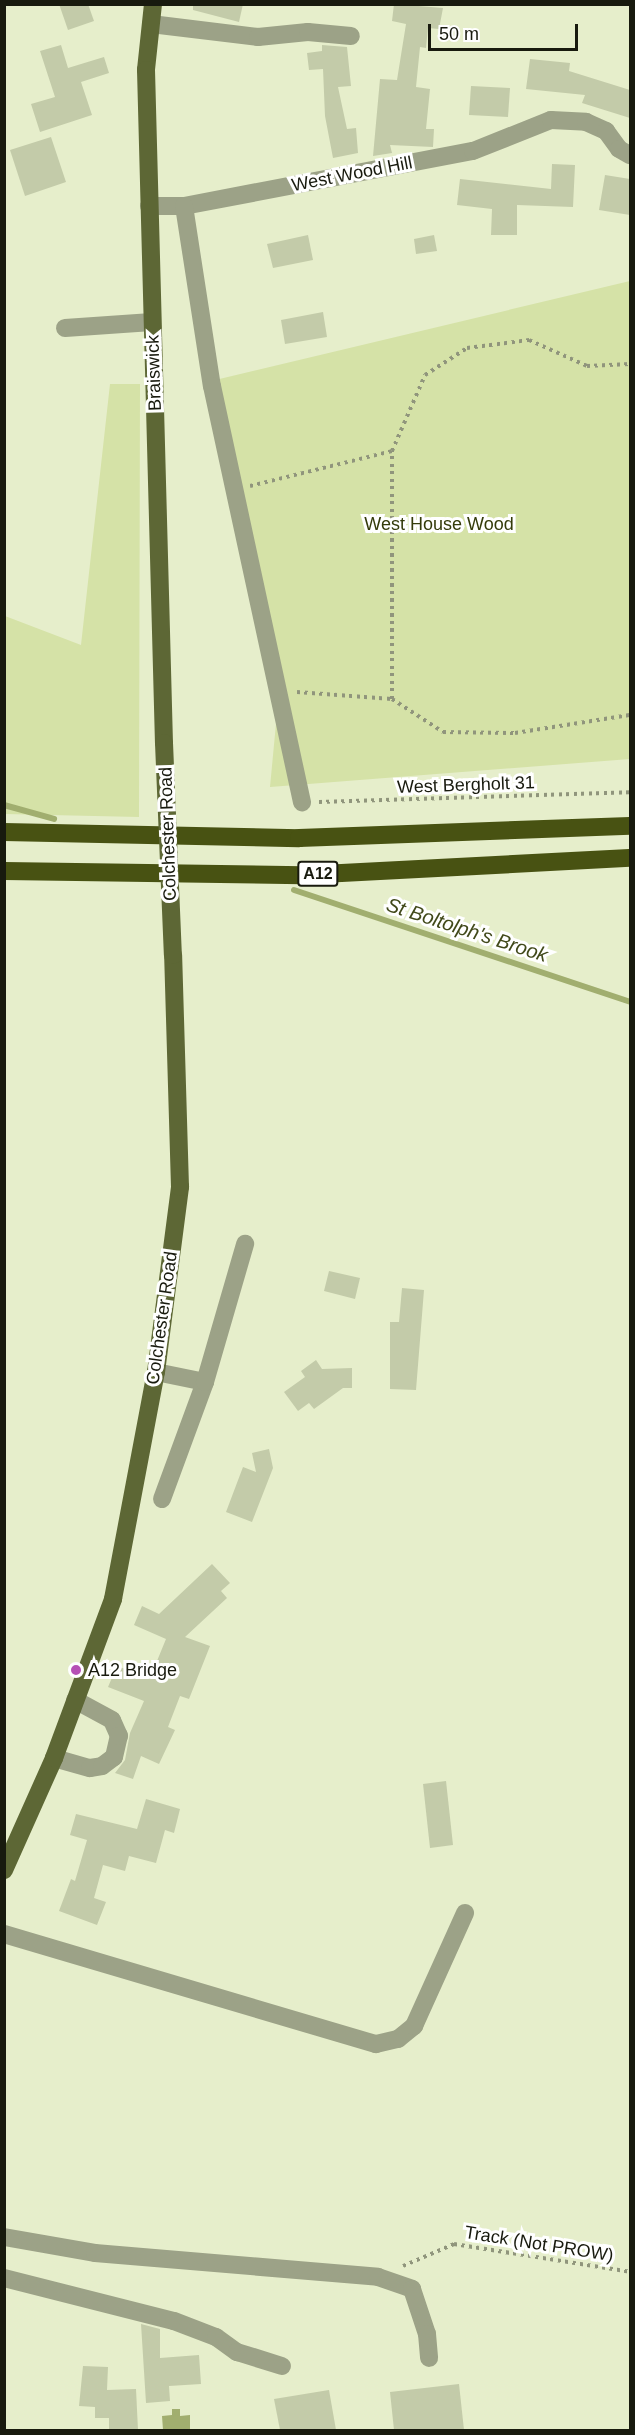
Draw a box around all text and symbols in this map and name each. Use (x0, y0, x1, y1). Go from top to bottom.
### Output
scale bar (431, 12, 581, 50)
text: 50 m (439, 24, 479, 44)
street label: West Wood Hill (290, 152, 414, 196)
street label: Braiswick (142, 335, 166, 411)
park label: West House Wood (364, 513, 514, 535)
street label: Colchester Road (155, 767, 181, 901)
street label: West Bergholt 31 (397, 772, 535, 798)
road number: A12 (297, 861, 339, 887)
water label: St Boltolph's Brook (383, 893, 551, 967)
street label: Colchester Road (142, 1250, 182, 1386)
place label: A12 Bridge (88, 1659, 177, 1681)
marker: A12 Bridge (69, 1663, 83, 1677)
street label: Track (Not PROW) (463, 2222, 615, 2266)

